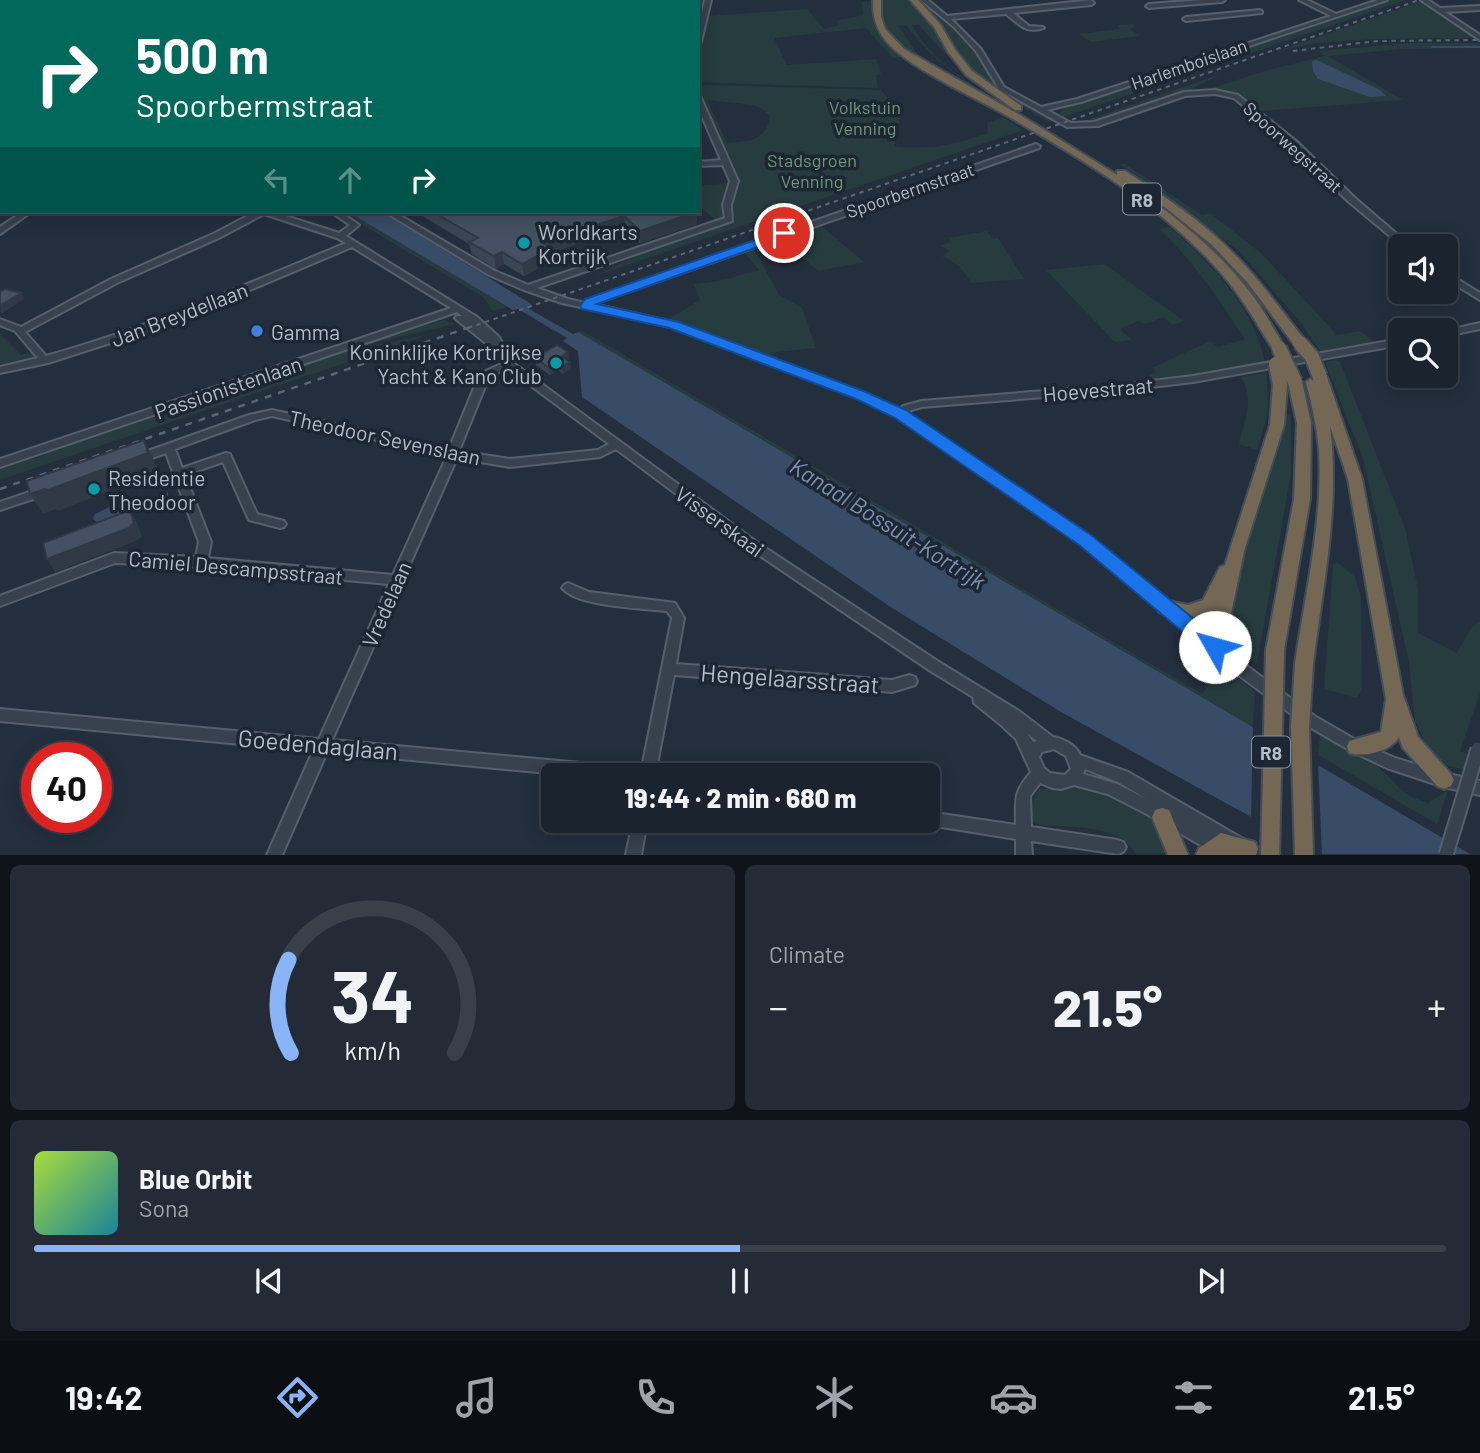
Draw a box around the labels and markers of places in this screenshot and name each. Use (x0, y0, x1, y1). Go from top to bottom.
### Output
pin (754, 203, 814, 263)
place label: Worldkarts Kortrijk (538, 219, 638, 268)
marker: Worldkarts Kortrijk (516, 235, 532, 251)
place label: Gamma (271, 319, 340, 344)
marker: Gamma (249, 323, 265, 339)
place label: Koninklijke Kortrijkse Yacht & Kano Club (349, 339, 542, 388)
marker: Koninklijke Kortrijkse Yacht & Kano Club (548, 355, 564, 371)
place label: Residentie Theodoor (108, 465, 205, 514)
marker: Residentie Theodoor (86, 481, 102, 497)

